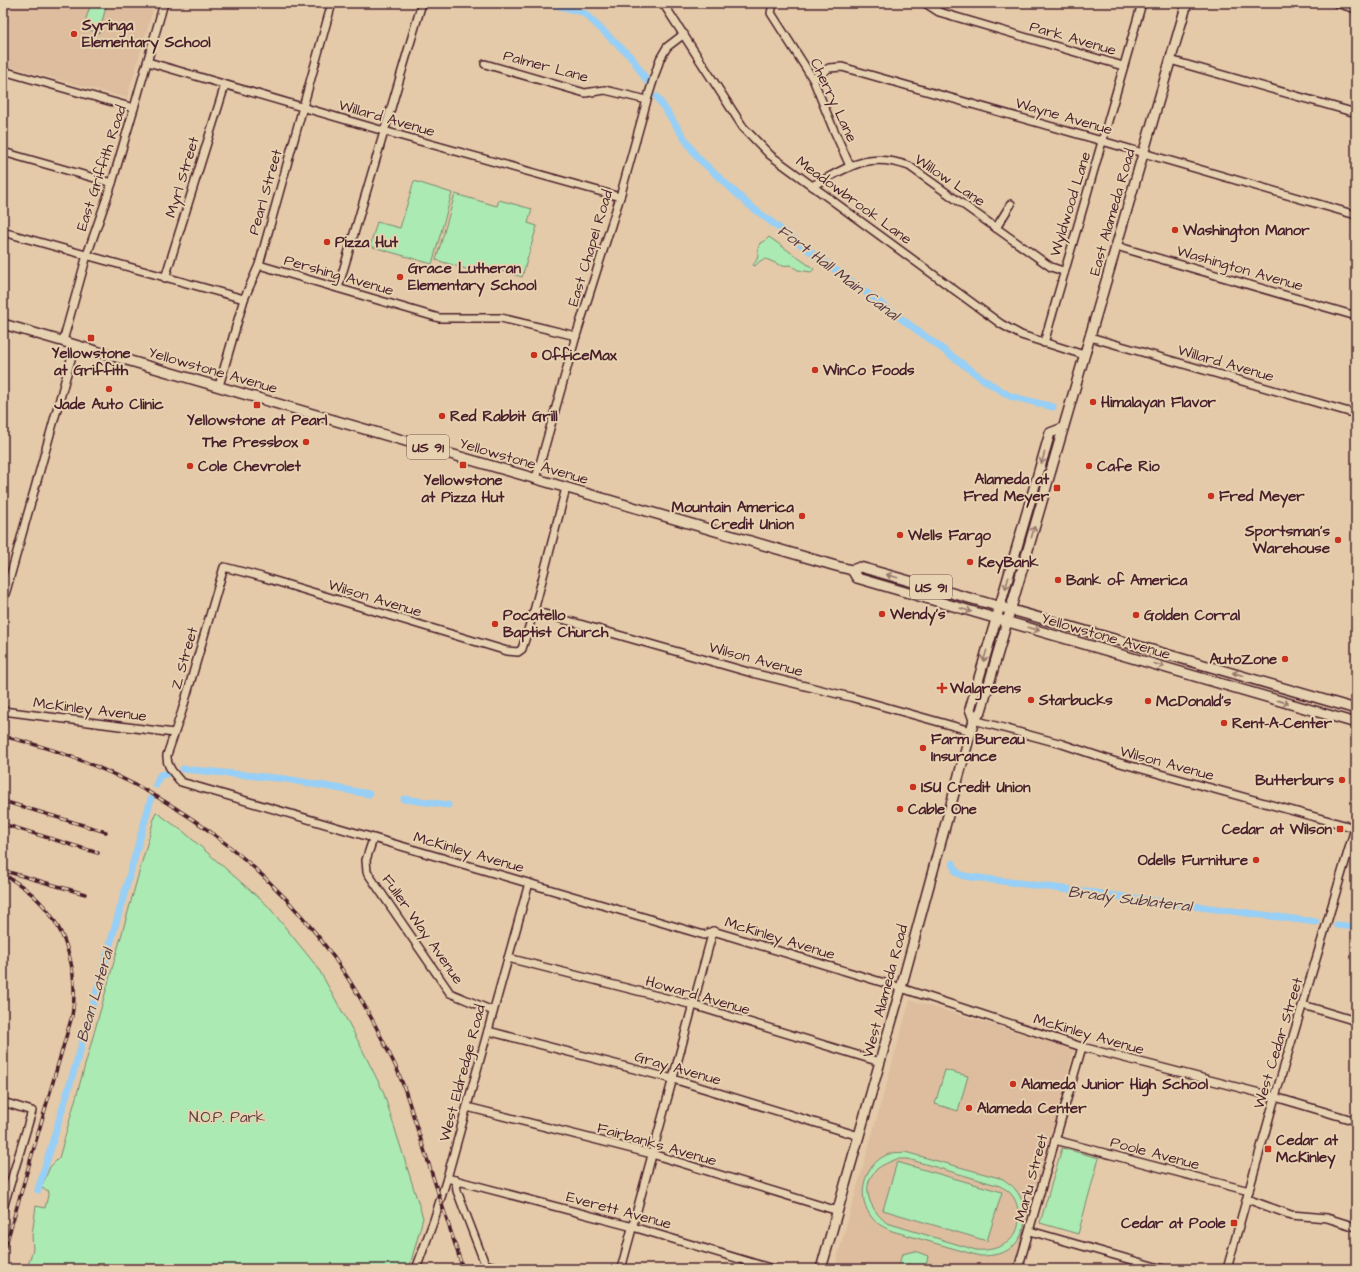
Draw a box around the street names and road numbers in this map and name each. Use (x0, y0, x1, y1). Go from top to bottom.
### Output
street label: Park Avenue (1027, 16, 1119, 61)
street label: Palmer Lane (501, 45, 591, 88)
street label: Cherry Lane (804, 55, 862, 146)
street label: Wayne Avenue (1012, 93, 1115, 141)
street label: Willard Avenue (336, 95, 438, 142)
street label: East Griffith Road (71, 102, 132, 234)
street label: Myrl Street (160, 134, 206, 220)
street label: East Alameda Road (1084, 146, 1141, 278)
street label: Pearl Street (243, 147, 288, 237)
street label: Willow Lane (910, 149, 989, 212)
street label: Wyldwood Lane (1045, 149, 1097, 260)
street label: Meadowbrook Lane (791, 151, 916, 250)
street label: East Chapel Road (563, 187, 618, 309)
street label: Washington Avenue (1174, 240, 1306, 298)
street label: Pershing Avenue (281, 250, 396, 302)
street label: Willard Avenue (1175, 340, 1277, 387)
street label: Yellowstone Avenue (146, 342, 280, 399)
street label: Yellowstone Avenue (457, 433, 591, 490)
road number: US 91 (407, 435, 449, 459)
street label: Wilson Avenue (325, 574, 424, 623)
road number: US 91 (910, 575, 952, 599)
street label: Yellowstone Avenue (1039, 608, 1173, 665)
street label: Z Street (166, 624, 203, 692)
street label: Wilson Avenue (706, 637, 805, 682)
street label: McKinley Avenue (32, 692, 148, 728)
street label: Wilson Avenue (1117, 741, 1216, 786)
street label: McKinley Avenue (411, 827, 527, 879)
street label: Fuller Way Avenue (376, 870, 468, 989)
street label: McKinley Avenue (722, 912, 838, 966)
street label: West Alameda Road (858, 922, 913, 1060)
street label: Howard Avenue (643, 971, 753, 1020)
street label: West Cedar Street (1248, 975, 1308, 1111)
street label: West Eldredge Road (434, 1002, 492, 1144)
street label: McKinley Avenue (1031, 1009, 1147, 1061)
street label: Gray Avenue (632, 1046, 724, 1092)
street label: Fairbanks Avenue (595, 1117, 719, 1172)
street label: Poole Avenue (1108, 1131, 1202, 1175)
street label: Marlu Street (1010, 1132, 1053, 1225)
street label: Everett Avenue (564, 1186, 674, 1235)

